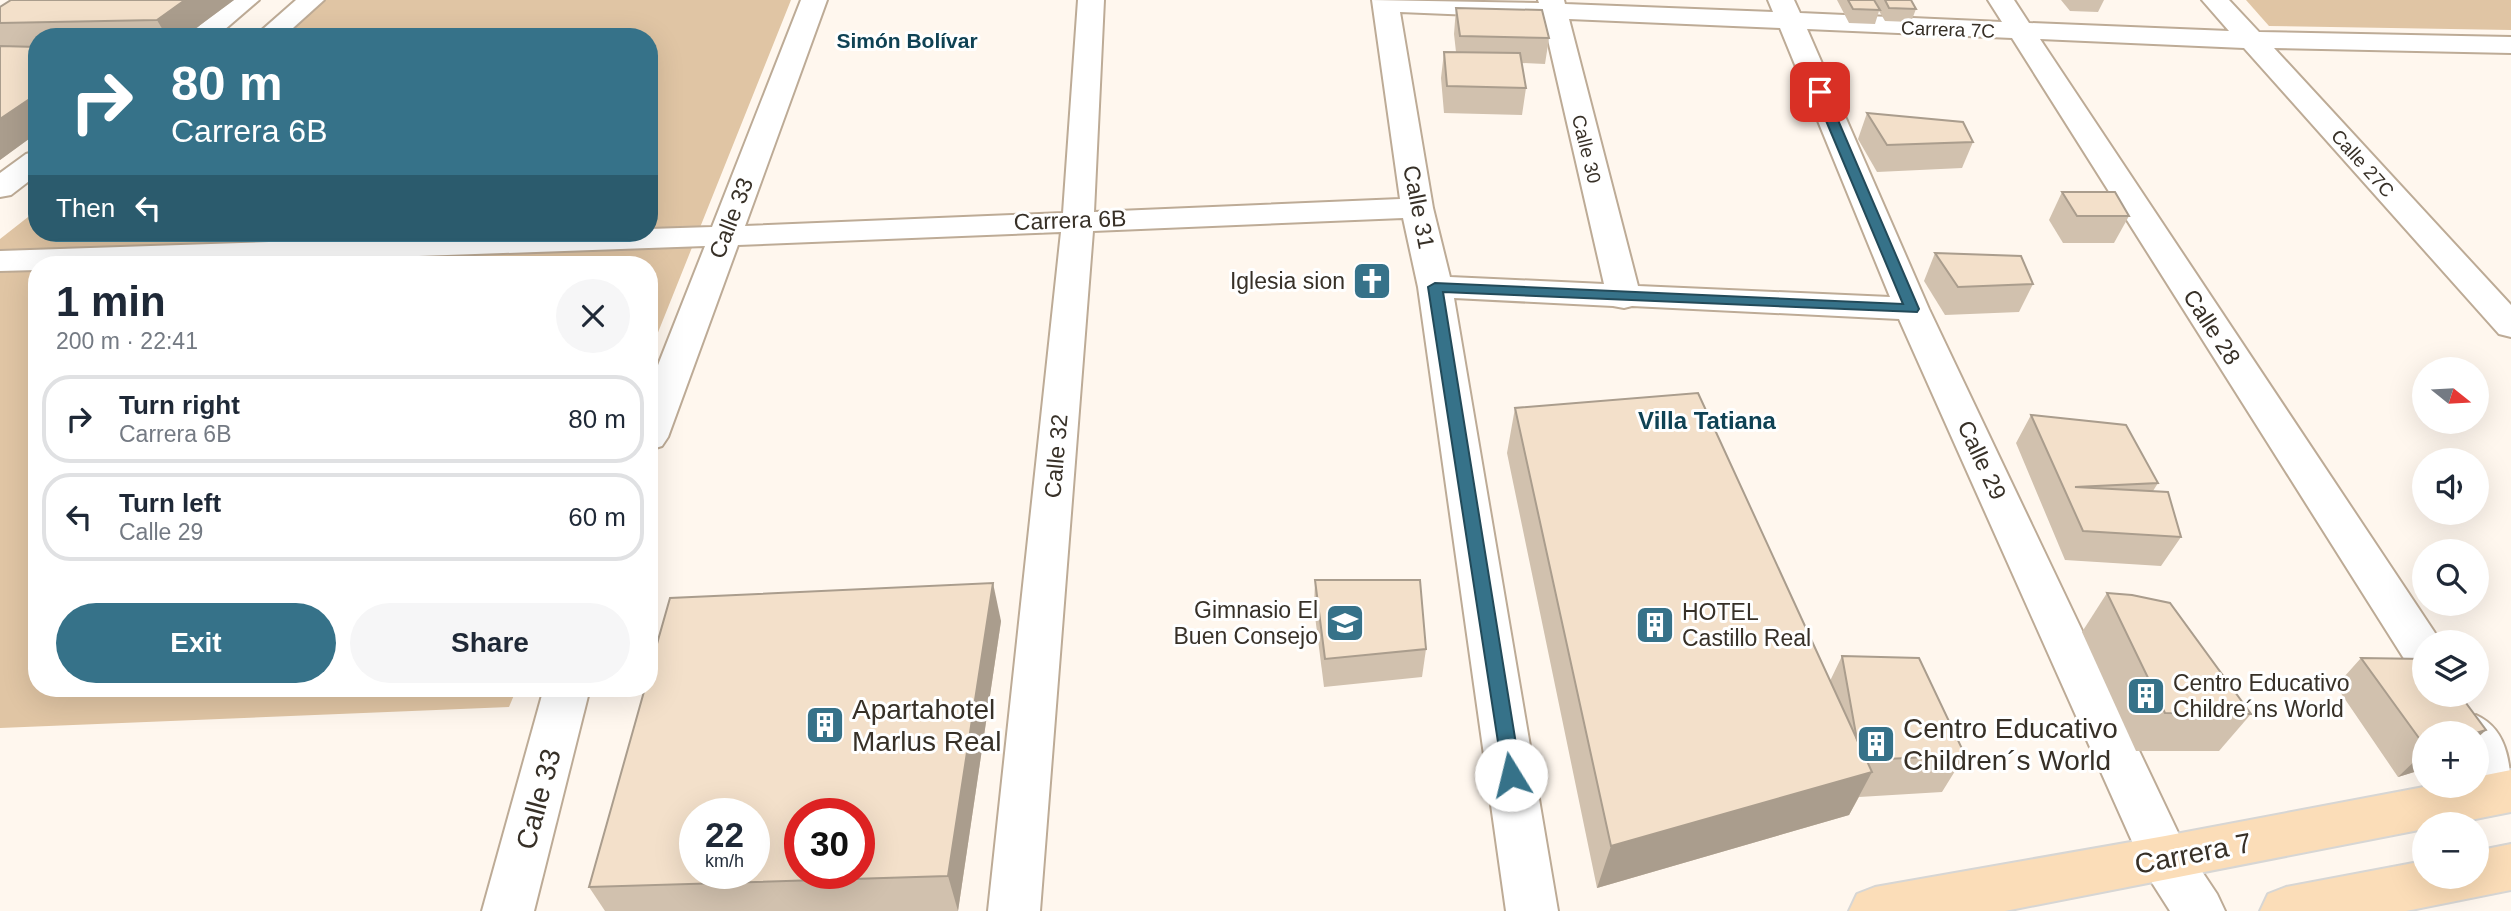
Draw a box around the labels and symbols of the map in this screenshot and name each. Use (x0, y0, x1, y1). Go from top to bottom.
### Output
street label: Carrera 7C (1901, 17, 1995, 42)
district label: Simón Bolívar (836, 29, 978, 52)
pin (1790, 62, 1850, 122)
street label: Calle 30 (1568, 113, 1605, 185)
street label: Calle 27C (2327, 125, 2398, 201)
street label: Calle 31 (1398, 163, 1440, 251)
street label: Calle 33 (704, 174, 758, 262)
street label: Carrera 6B (1013, 205, 1127, 235)
church icon: Iglesia sion (1351, 260, 1393, 302)
place label: Iglesia sion (1230, 268, 1345, 294)
street label: Calle 28 (2178, 285, 2246, 369)
north arrow (2412, 357, 2488, 434)
district label: Villa Tatiana (1638, 407, 1777, 434)
street label: Calle 32 (1039, 413, 1073, 499)
street label: Calle 29 (1952, 416, 2012, 504)
place label: Gimnasio El Buen Consejo (1174, 597, 1318, 649)
place label: HOTEL Castillo Real (1682, 599, 1811, 651)
school or university icon: Gimnasio El Buen Consejo (1324, 602, 1366, 644)
building icon: HOTEL Castillo Real (1634, 604, 1676, 646)
place label: Centro Educativo Childre´ns World (2173, 670, 2349, 722)
building icon: Centro Educativo Childre´ns World (2125, 675, 2167, 717)
place label: Apartahotel Marlus Real (852, 694, 1001, 757)
building icon: Apartahotel Marlus Real (804, 704, 846, 746)
place label: Centro Educativo Children´s World (1903, 713, 2118, 776)
building icon: Centro Educativo Children´s World (1855, 723, 1897, 765)
position arrow (1474, 738, 1548, 812)
street label: Calle 33 (510, 746, 567, 853)
speed limit sign: 30 (784, 798, 875, 889)
street label: Carrera 7 (2132, 827, 2254, 880)

